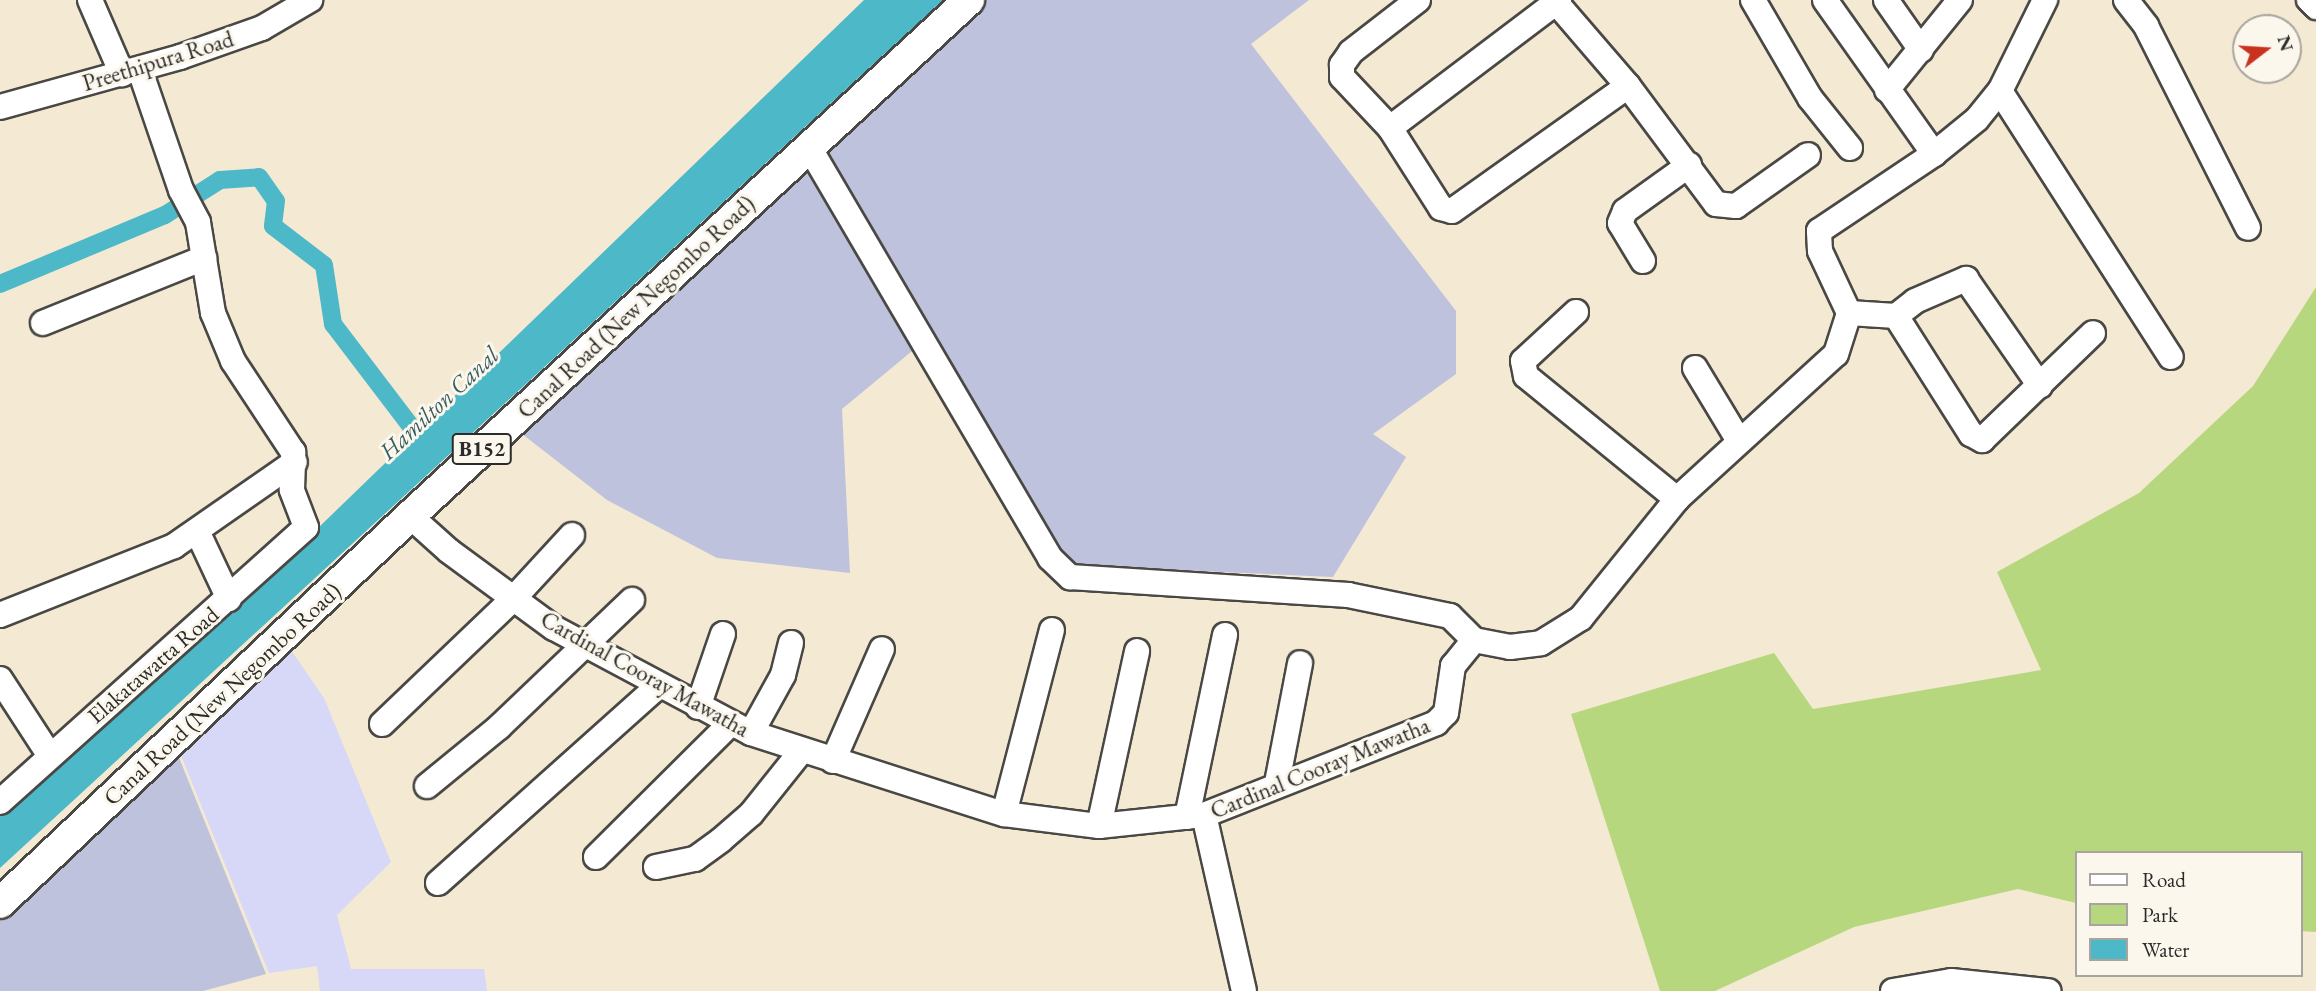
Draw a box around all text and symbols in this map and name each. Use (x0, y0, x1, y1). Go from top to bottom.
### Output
north arrow (2232, 14, 2302, 84)
street label: Preethipura Road (79, 25, 237, 97)
text: N (2271, 32, 2300, 54)
street label: Canal Road (New Negombo Road) (512, 190, 760, 424)
water label: Hamilton Canal (373, 340, 505, 466)
road number: B152 (450, 432, 514, 466)
street label: Canal Road (New Negombo Road) (98, 577, 346, 811)
street label: Elakatawatta Road (82, 601, 224, 729)
street label: Cardinal Cooray Mawatha (536, 605, 754, 743)
street label: Cardinal Cooray Mawatha (1206, 711, 1434, 825)
legend (2074, 851, 2302, 977)
text: Road (2142, 866, 2186, 893)
text: Park (2142, 901, 2178, 928)
text: Water (2142, 936, 2189, 963)

